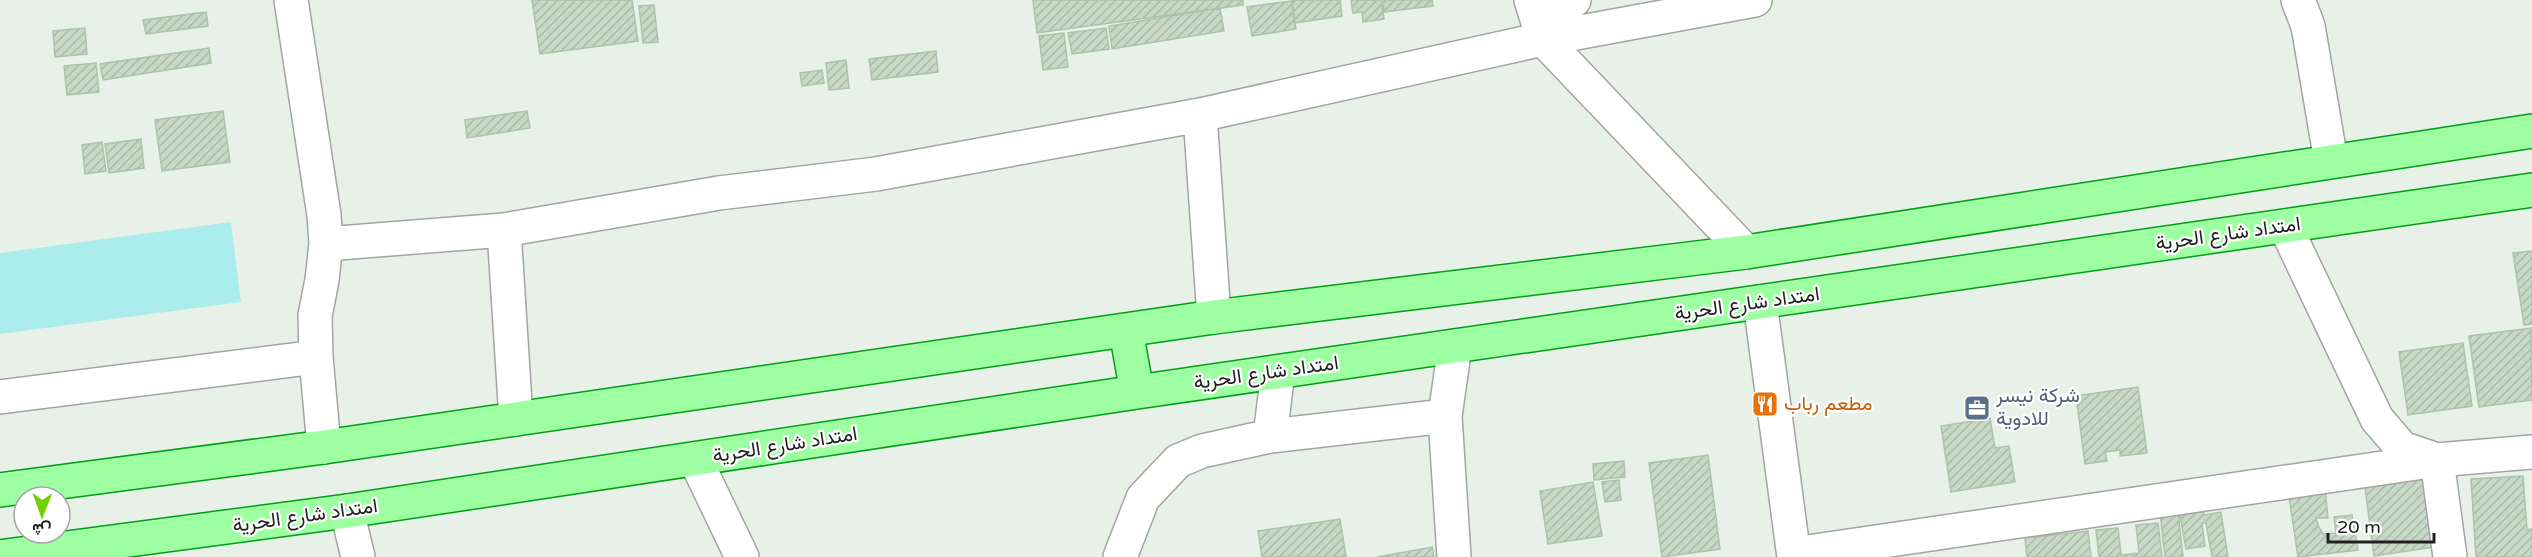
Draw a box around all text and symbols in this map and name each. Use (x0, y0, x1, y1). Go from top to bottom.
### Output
street label: امتداد شارع الحرية (2154, 212, 2302, 257)
street label: امتداد شارع الحرية (1673, 282, 1821, 327)
street label: امتداد شارع الحرية (1192, 351, 1340, 396)
place label: شركة نيسر للادوية (1995, 384, 2080, 431)
restaurant icon: مطعم رباب (1750, 389, 1780, 419)
place label: مطعم رباب (1784, 392, 1872, 416)
office icon: شركة نيسر للادوية (1962, 393, 1992, 423)
street label: امتداد شارع الحرية (711, 422, 859, 469)
north arrow (12, 485, 72, 545)
street label: امتداد شارع الحرية (231, 494, 379, 539)
scale bar (2328, 506, 2434, 544)
text: 20 m (2337, 516, 2381, 538)
text: ش (32, 519, 52, 539)

